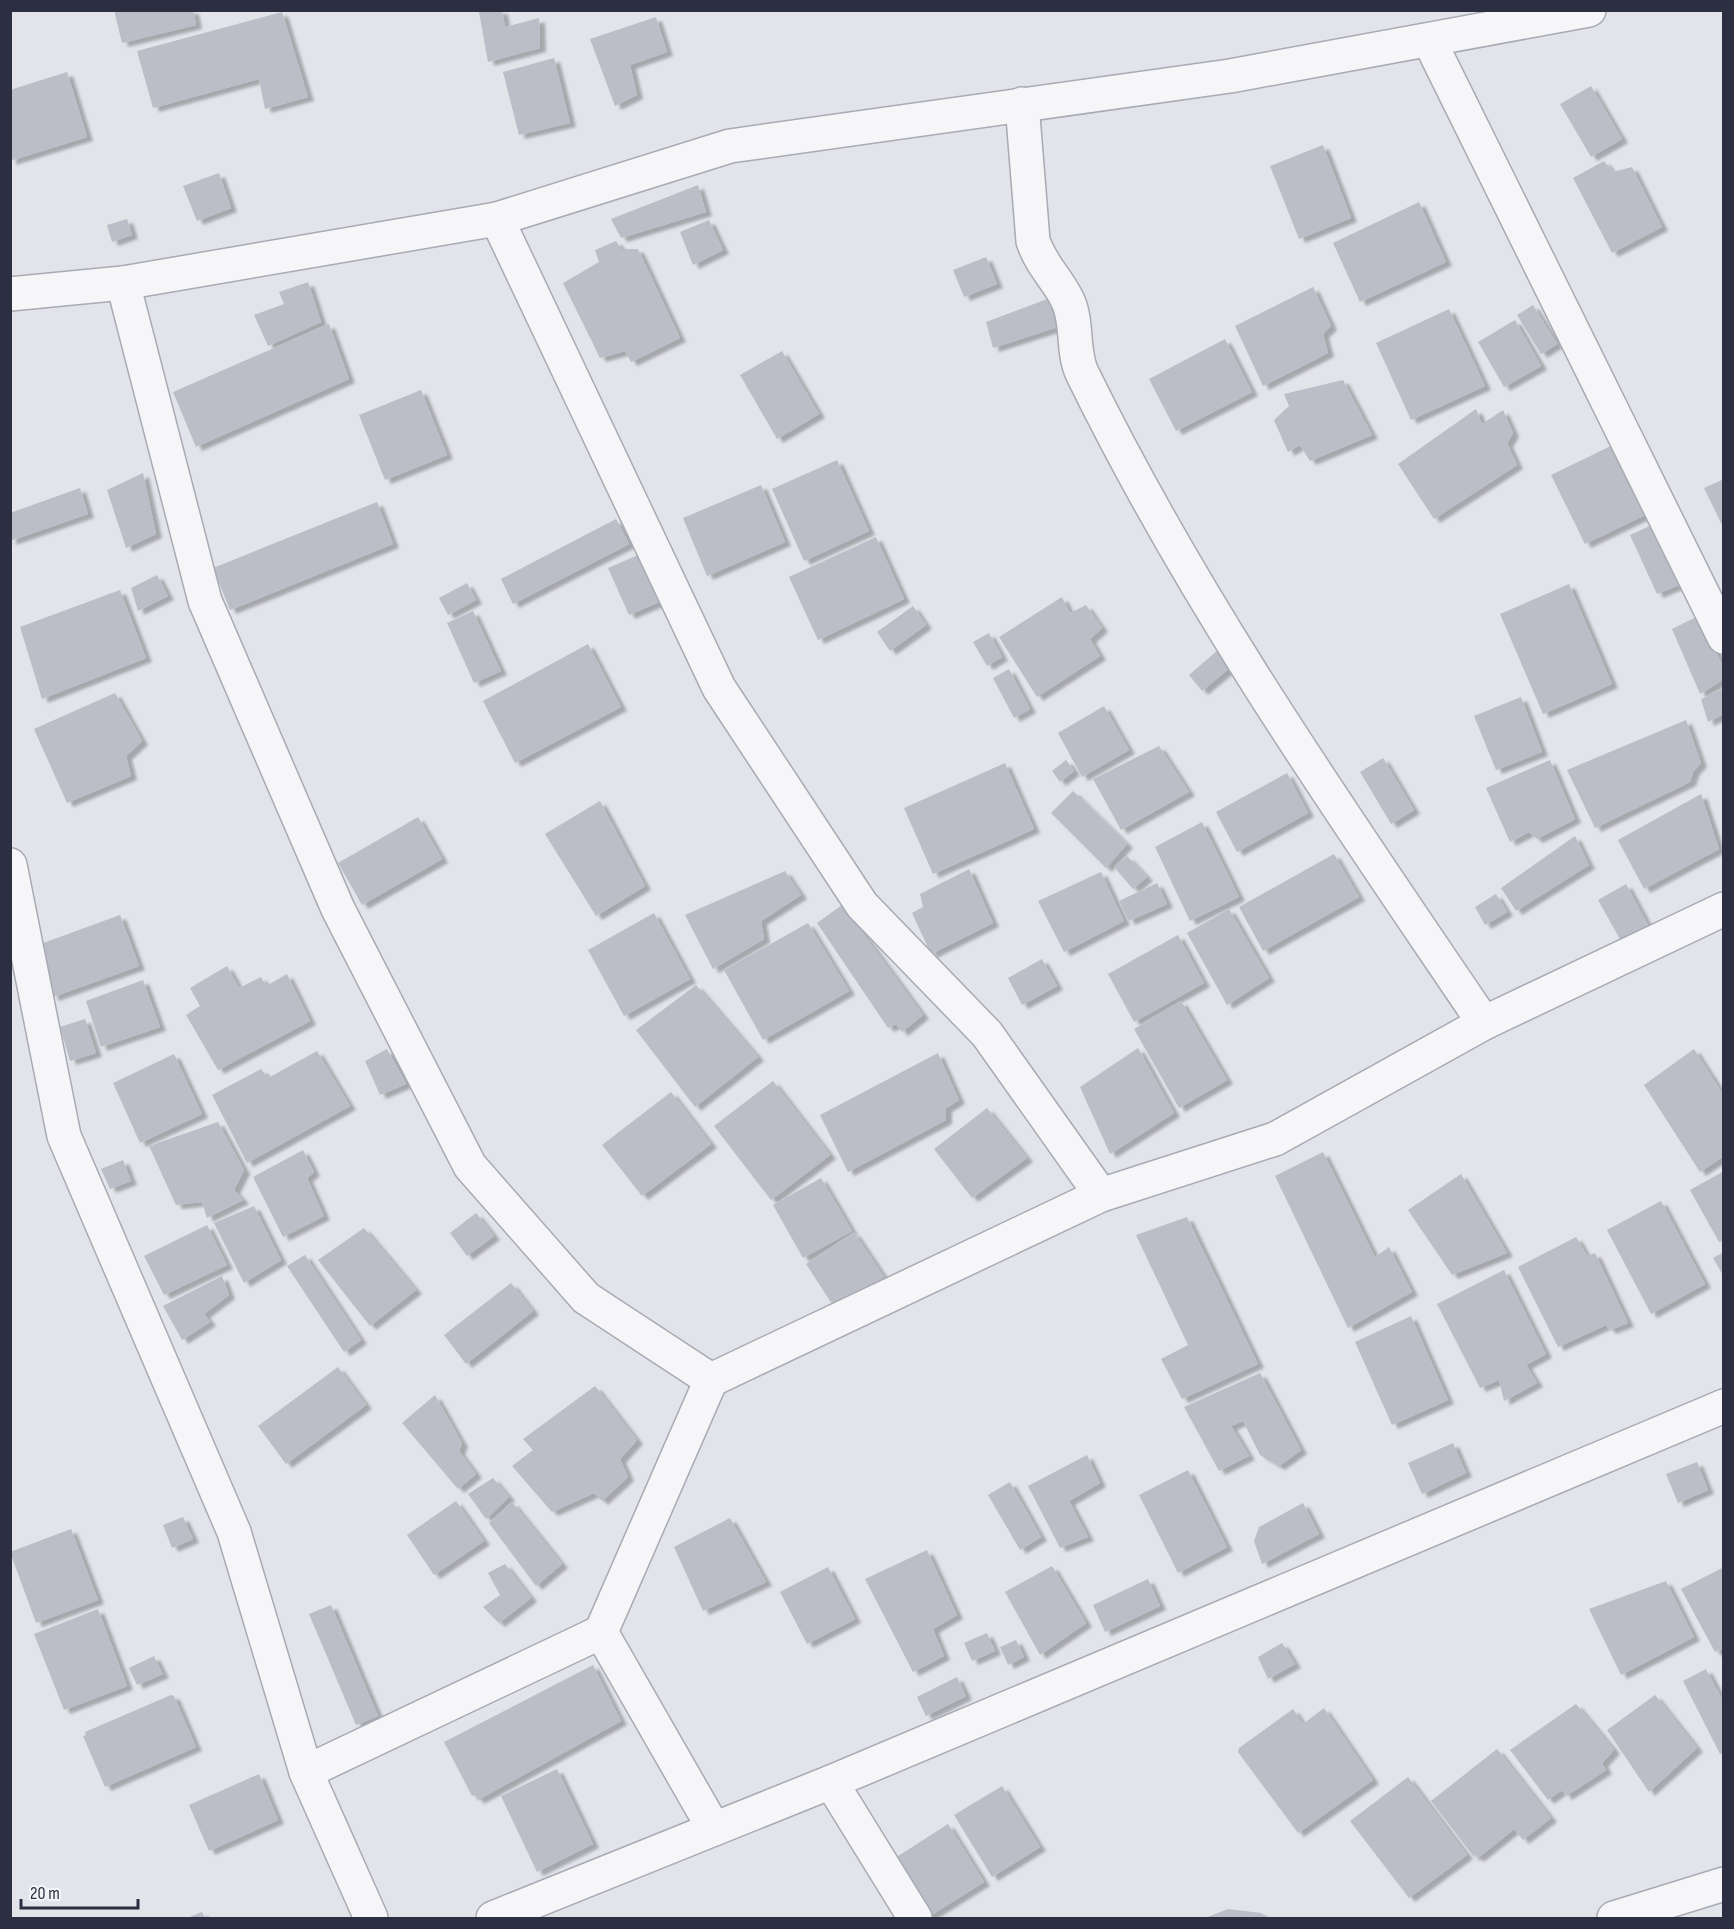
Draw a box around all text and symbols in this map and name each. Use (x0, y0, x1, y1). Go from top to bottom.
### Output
scale bar (21, 1872, 138, 1910)
text: 20 m (30, 1883, 60, 1904)

